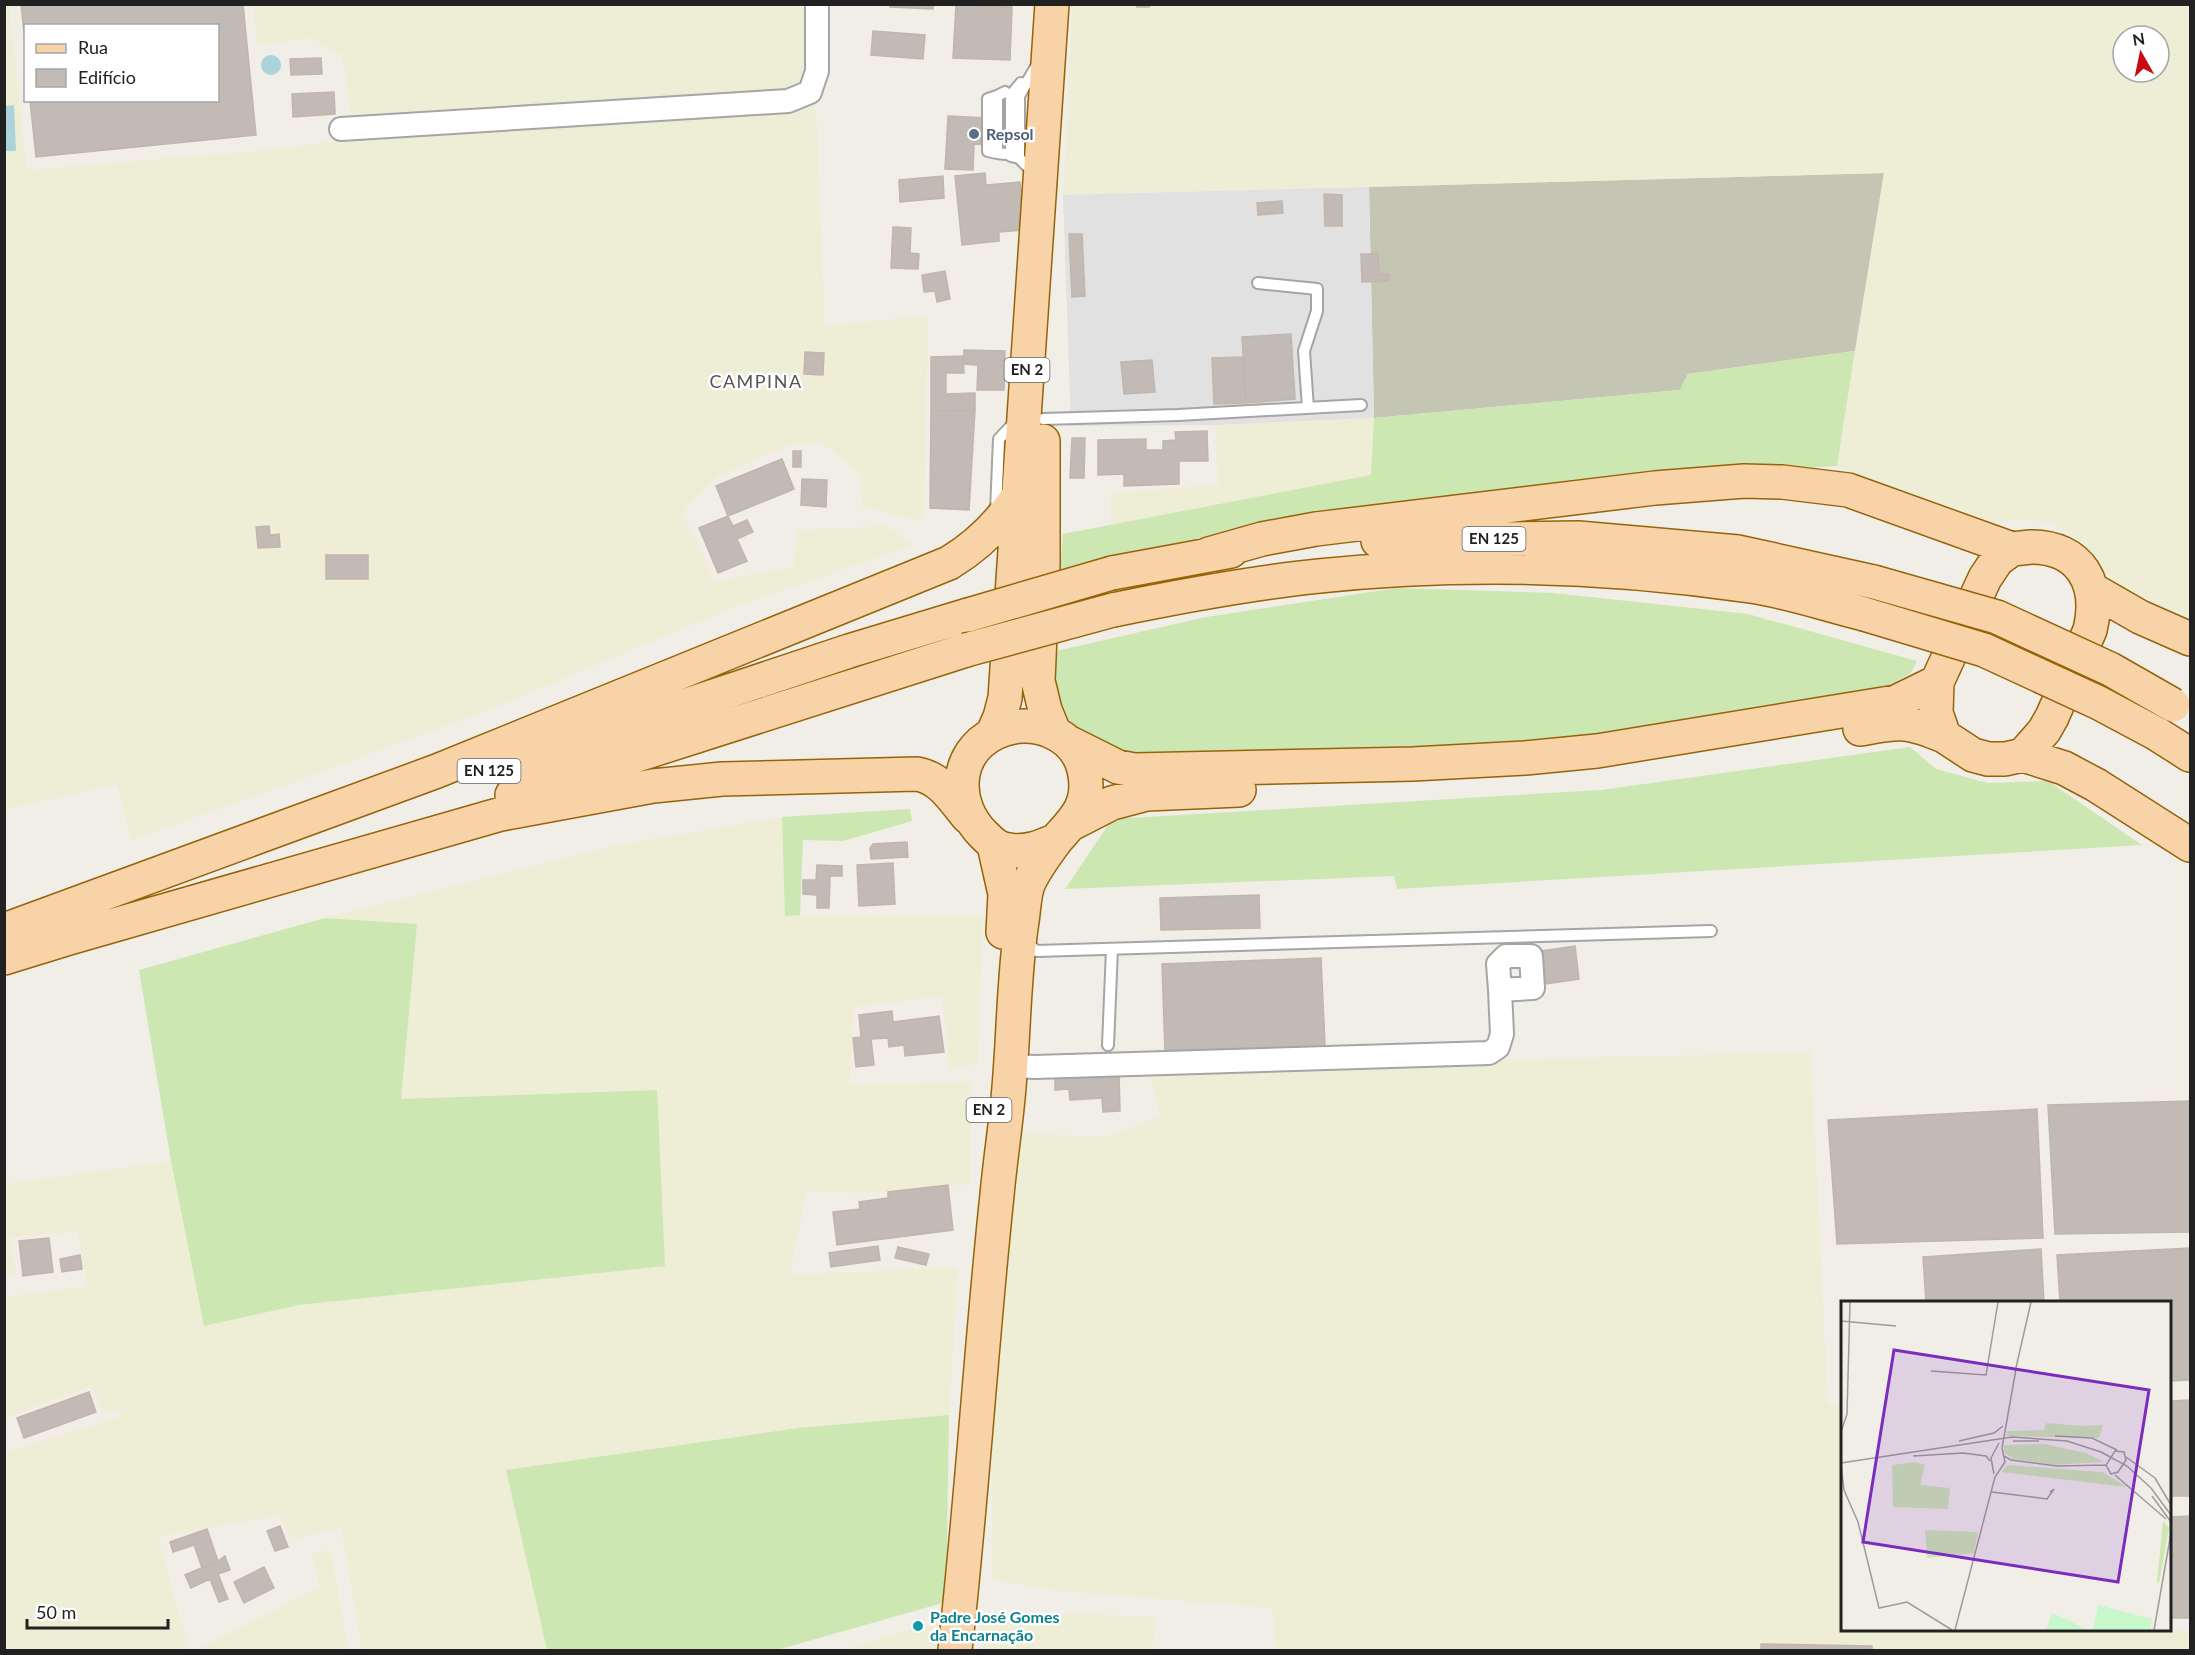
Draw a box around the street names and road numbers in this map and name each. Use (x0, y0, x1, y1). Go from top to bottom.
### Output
road number: EN 2 (1004, 358, 1050, 382)
road number: EN 125 (1462, 527, 1526, 551)
road number: EN 125 (458, 759, 520, 783)
road number: EN 2 (966, 1098, 1012, 1122)

